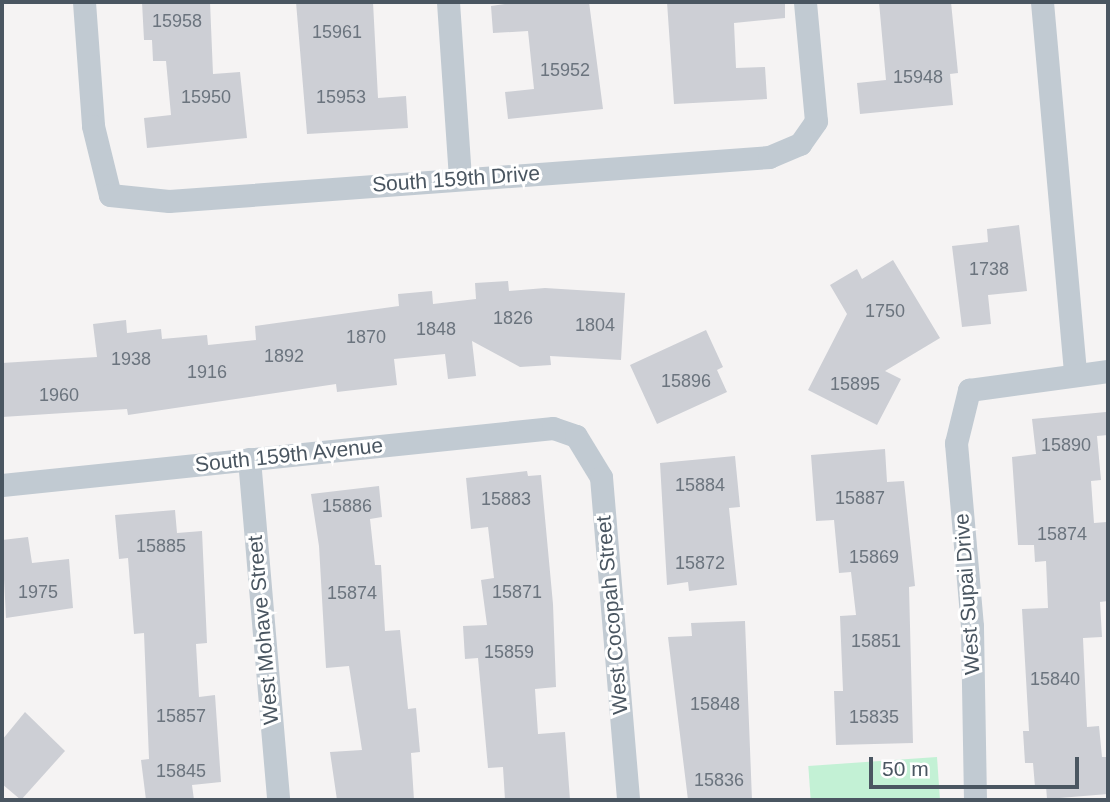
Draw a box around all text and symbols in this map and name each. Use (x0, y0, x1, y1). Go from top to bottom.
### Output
house number: 15958 (152, 10, 202, 32)
house number: 15961 (312, 21, 362, 43)
house number: 15952 (540, 59, 590, 81)
house number: 15948 (893, 66, 943, 88)
house number: 15950 (181, 86, 231, 108)
house number: 15953 (316, 86, 366, 108)
street label: South 159th Drive (371, 161, 541, 197)
house number: 1738 (969, 258, 1009, 280)
house number: 1750 (865, 300, 905, 322)
house number: 1826 (493, 307, 533, 329)
house number: 1804 (575, 314, 615, 336)
house number: 1848 (416, 318, 456, 340)
house number: 1870 (346, 326, 386, 348)
house number: 1892 (264, 345, 304, 367)
house number: 1938 (111, 348, 151, 370)
house number: 1916 (187, 361, 227, 383)
house number: 15896 (661, 370, 711, 392)
house number: 15895 (830, 373, 880, 395)
house number: 1960 (39, 384, 79, 406)
street label: South 159th Avenue (193, 433, 385, 477)
house number: 15890 (1041, 434, 1091, 456)
house number: 15884 (675, 474, 725, 496)
house number: 15887 (835, 487, 885, 509)
house number: 15883 (481, 488, 531, 510)
house number: 15886 (322, 495, 372, 517)
street label: West Supai Drive (949, 512, 985, 676)
street label: West Cocopah Street (591, 515, 633, 715)
house number: 15874 (1037, 523, 1087, 545)
street label: West Mohave Street (242, 534, 284, 726)
house number: 15885 (136, 535, 186, 557)
house number: 15869 (849, 546, 899, 568)
house number: 15872 (675, 552, 725, 574)
house number: 1975 (18, 581, 58, 603)
house number: 15871 (492, 581, 542, 603)
house number: 15874 (327, 582, 377, 604)
house number: 15851 (851, 630, 901, 652)
house number: 15859 (484, 641, 534, 663)
house number: 15840 (1030, 668, 1080, 690)
house number: 15848 (690, 693, 740, 715)
house number: 15857 (156, 705, 206, 727)
house number: 15835 (849, 706, 899, 728)
scale bar (872, 742, 1082, 786)
text: 50 m (882, 757, 929, 780)
house number: 15845 (156, 760, 206, 782)
house number: 15836 (694, 769, 744, 791)

